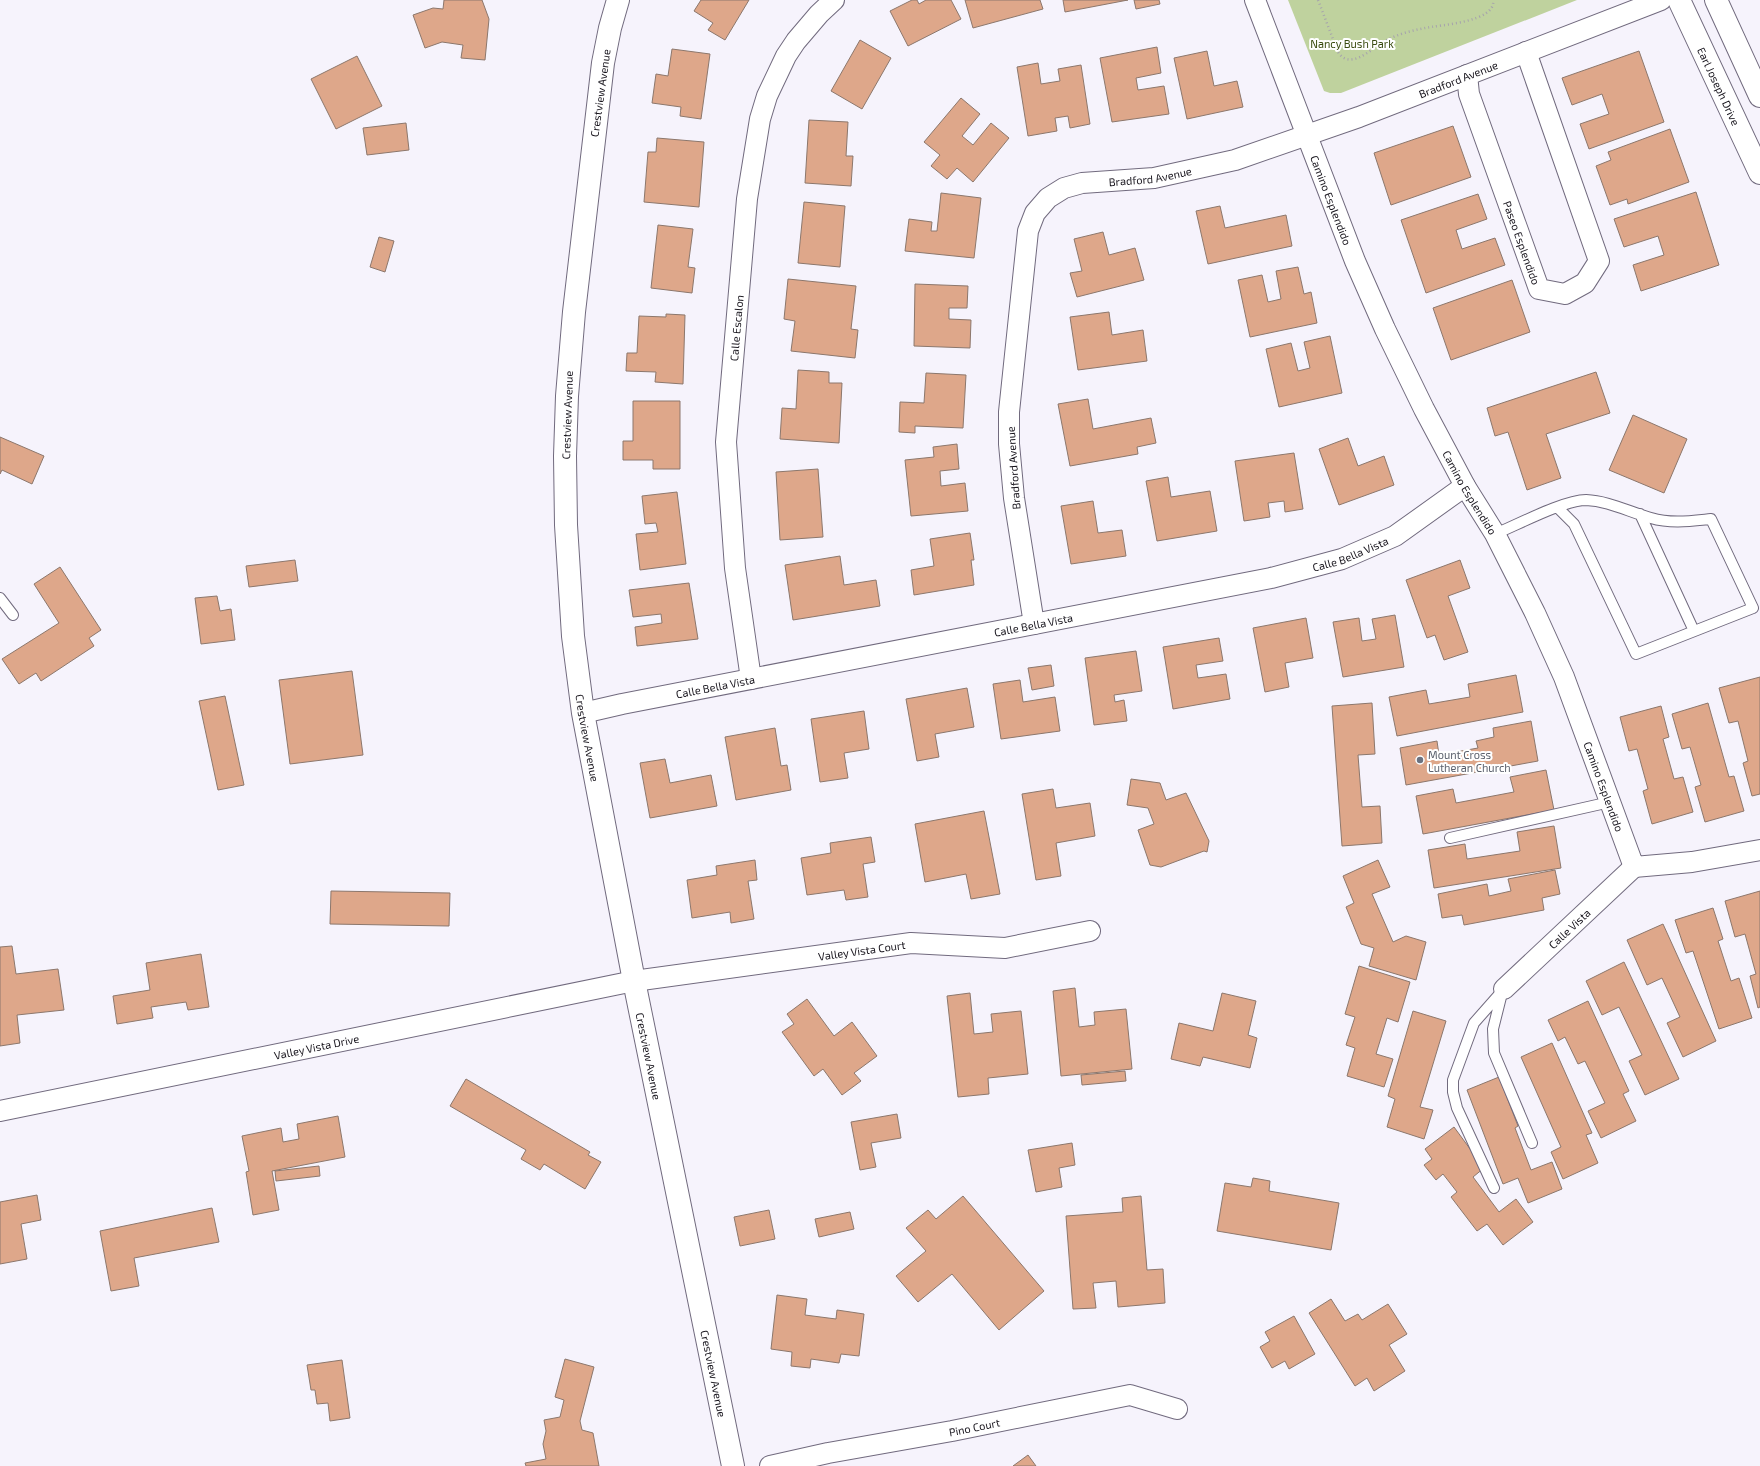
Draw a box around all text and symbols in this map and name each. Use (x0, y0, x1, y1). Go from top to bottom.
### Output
park label: Nancy Bush Park (1310, 37, 1394, 50)
street label: Earl Joseph Drive (1695, 45, 1743, 127)
street label: Crestview Avenue (587, 48, 613, 138)
street label: Bradford Avenue (1417, 57, 1499, 100)
street label: Camino Esplendido (1308, 153, 1355, 247)
street label: Bradford Avenue (1108, 163, 1193, 188)
street label: Paseo Esplendido (1501, 199, 1543, 286)
street label: Calle Escalon (727, 294, 745, 362)
street label: Crestview Avenue (559, 370, 575, 459)
street label: Bradford Avenue (1004, 426, 1022, 510)
street label: Camino Esplendido (1441, 448, 1500, 537)
street label: Calle Bella Vista (1311, 533, 1390, 573)
street label: Calle Bella Vista (993, 610, 1074, 638)
street label: Calle Bella Vista (675, 672, 756, 700)
street label: Crestview Avenue (574, 693, 602, 783)
street label: Camino Esplendido (1582, 739, 1627, 833)
place label: Mount Cross Lutheran Church (1428, 748, 1511, 774)
marker: Mount Cross Lutheran Church (1415, 755, 1425, 765)
street label: Calle Vista (1545, 905, 1592, 951)
street label: Valley Vista Court (817, 937, 906, 962)
street label: Crestview Avenue (634, 1011, 665, 1101)
street label: Valley Vista Drive (273, 1031, 360, 1061)
street label: Crestview Avenue (699, 1329, 729, 1418)
street label: Pino Court (948, 1415, 1001, 1438)

